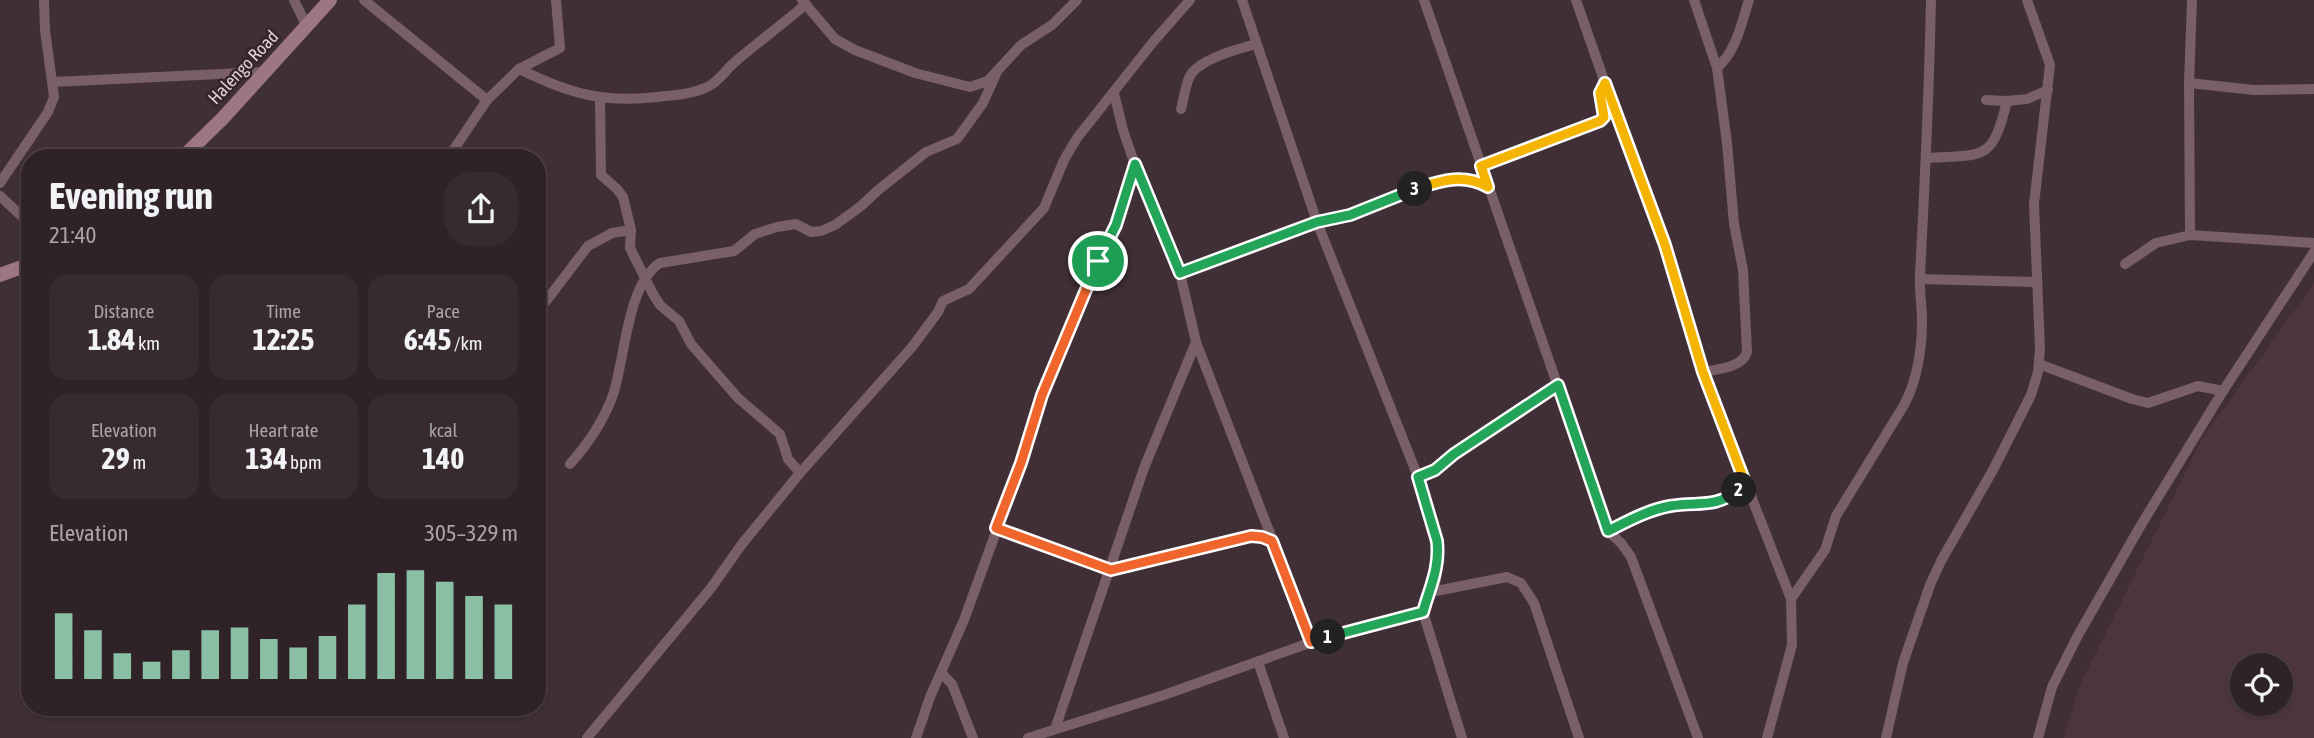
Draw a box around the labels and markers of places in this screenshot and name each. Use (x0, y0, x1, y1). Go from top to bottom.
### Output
pin: 3 (1398, 172, 1432, 206)
pin (1068, 231, 1128, 291)
pin: 2 (1722, 472, 1756, 508)
pin: 1 (1310, 620, 1346, 654)

